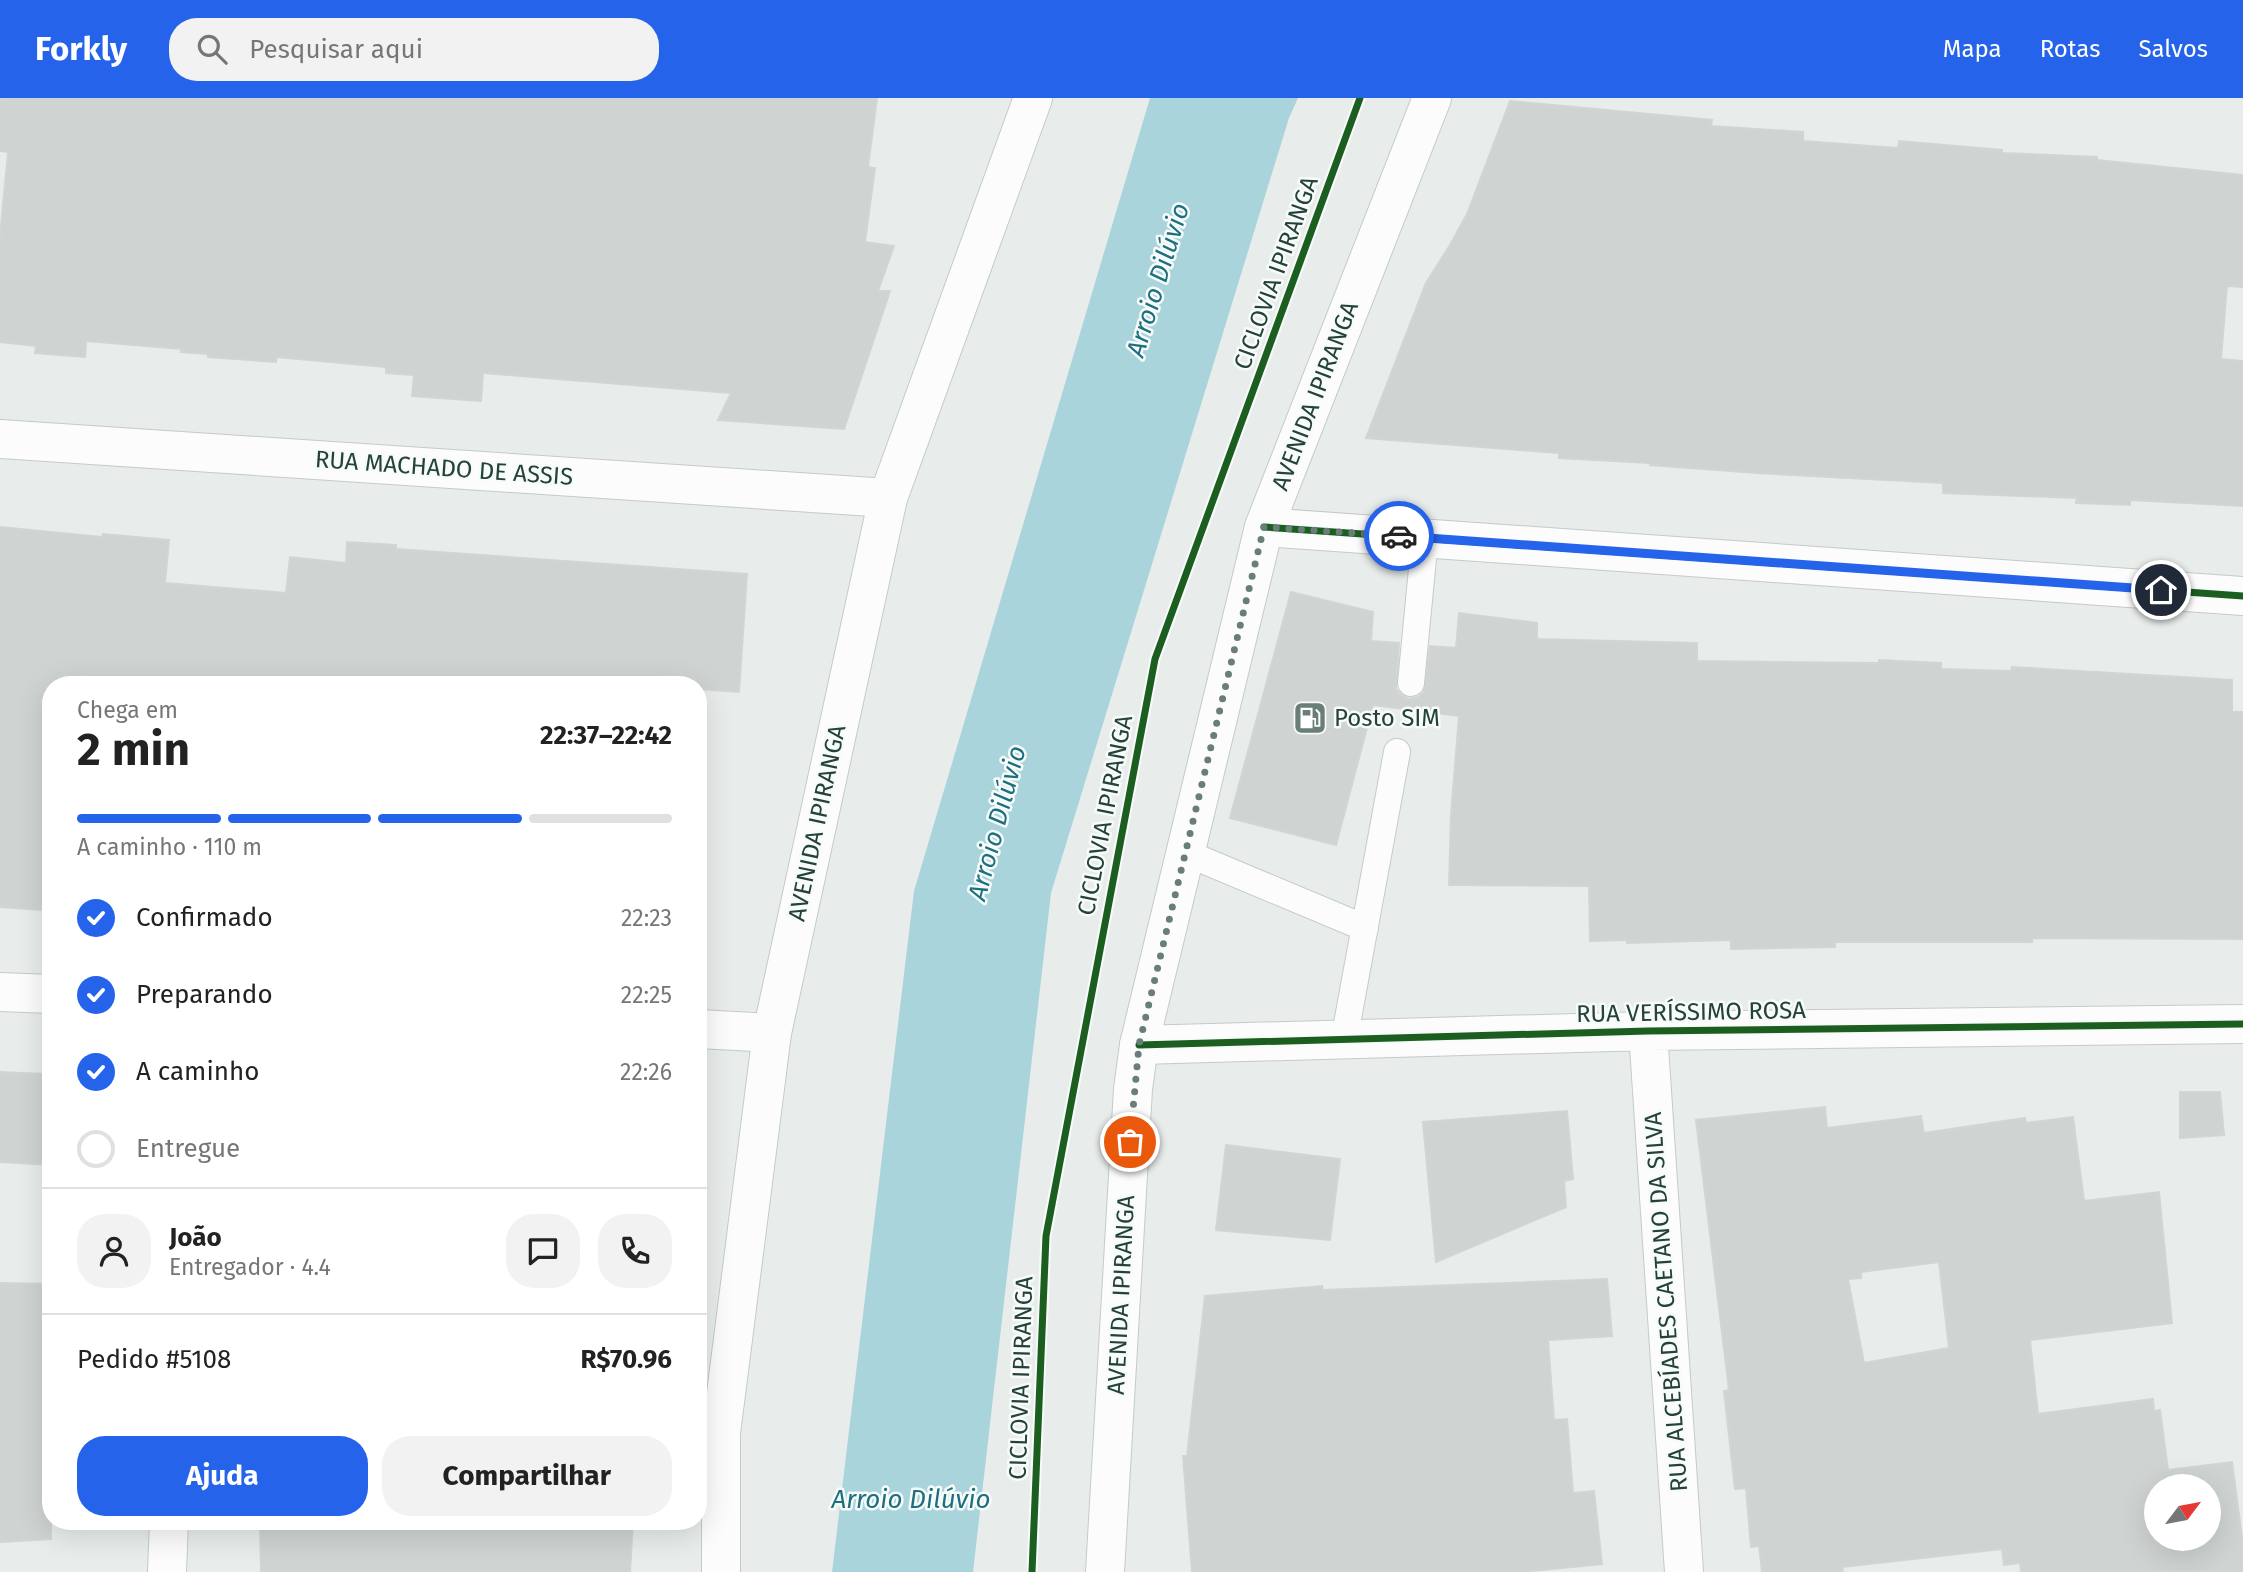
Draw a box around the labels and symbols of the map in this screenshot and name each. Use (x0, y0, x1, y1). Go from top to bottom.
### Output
street label: CICLOVIA IPIRANGA (1228, 172, 1324, 373)
water label: Arroio Dilúvio (1120, 199, 1196, 362)
street label: AVENIDA IPIRANGA (1266, 297, 1364, 494)
street label: RUA MACHADO DE ASSIS (314, 445, 574, 491)
courier (1364, 501, 1434, 571)
pin (2131, 560, 2191, 620)
fuel station icon: Posto SIM (1291, 699, 1329, 737)
place label: Posto SIM (1334, 704, 1440, 732)
street label: CICLOVIA IPIRANGA (1072, 712, 1138, 918)
street label: AVENIDA IPIRANGA (783, 722, 852, 924)
water label: Arroio Dilúvio (961, 742, 1033, 905)
street label: RUA VERÍSSIMO ROSA (1576, 995, 1806, 1028)
street label: RUA ALCEBÍADES CAETANO DA SILVA (1638, 1111, 1693, 1493)
pin (1100, 1112, 1160, 1172)
street label: AVENIDA IPIRANGA (1102, 1194, 1140, 1396)
street label: CICLOVIA IPIRANGA (1003, 1276, 1039, 1480)
north arrow (2144, 1474, 2221, 1550)
water label: Arroio Dilúvio (830, 1484, 991, 1515)

